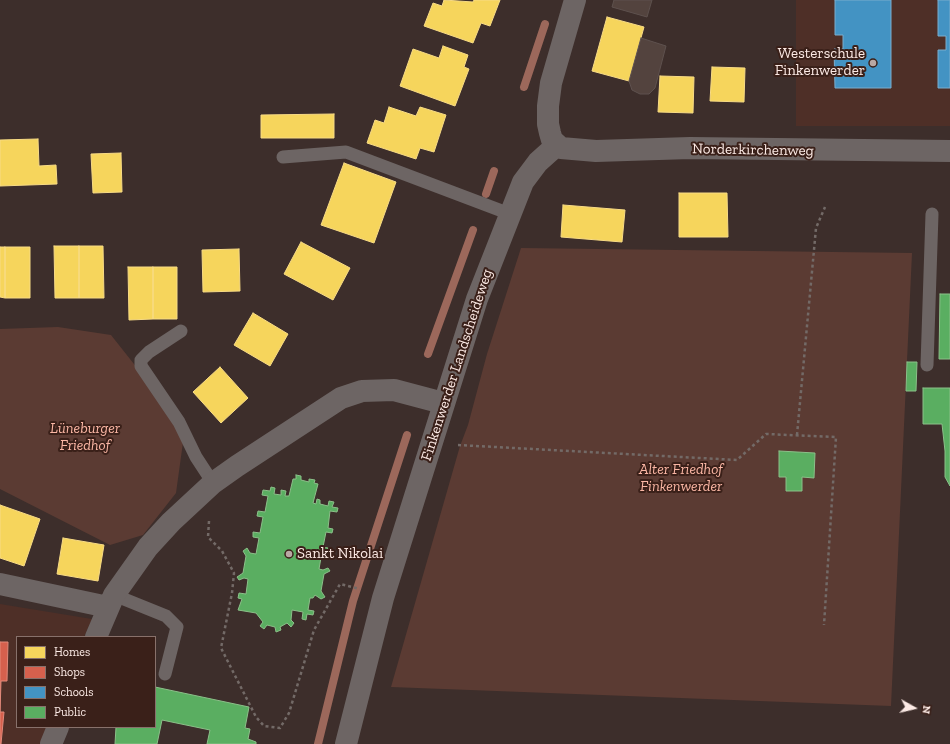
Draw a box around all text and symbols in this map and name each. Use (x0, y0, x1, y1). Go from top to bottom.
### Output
place label: Westerschule Finkenwerder (775, 45, 865, 80)
marker: Westerschule Finkenwerder (868, 58, 878, 68)
street label: Norderkirchenweg (692, 140, 814, 160)
street label: Finkenwerder Landscheideweg (417, 267, 497, 463)
park label: Lüneburger Friedhof (50, 420, 120, 455)
park label: Alter Friedhof Finkenwerder (639, 461, 723, 496)
place label: Sankt Nikolai (297, 545, 383, 563)
marker: Sankt Nikolai (284, 549, 294, 559)
legend (16, 636, 156, 728)
text: Homes (54, 645, 90, 659)
text: Shops (54, 665, 85, 679)
text: Schools (54, 685, 93, 699)
north arrow (894, 688, 934, 728)
text: Public (54, 705, 86, 719)
text: N (919, 705, 933, 715)

